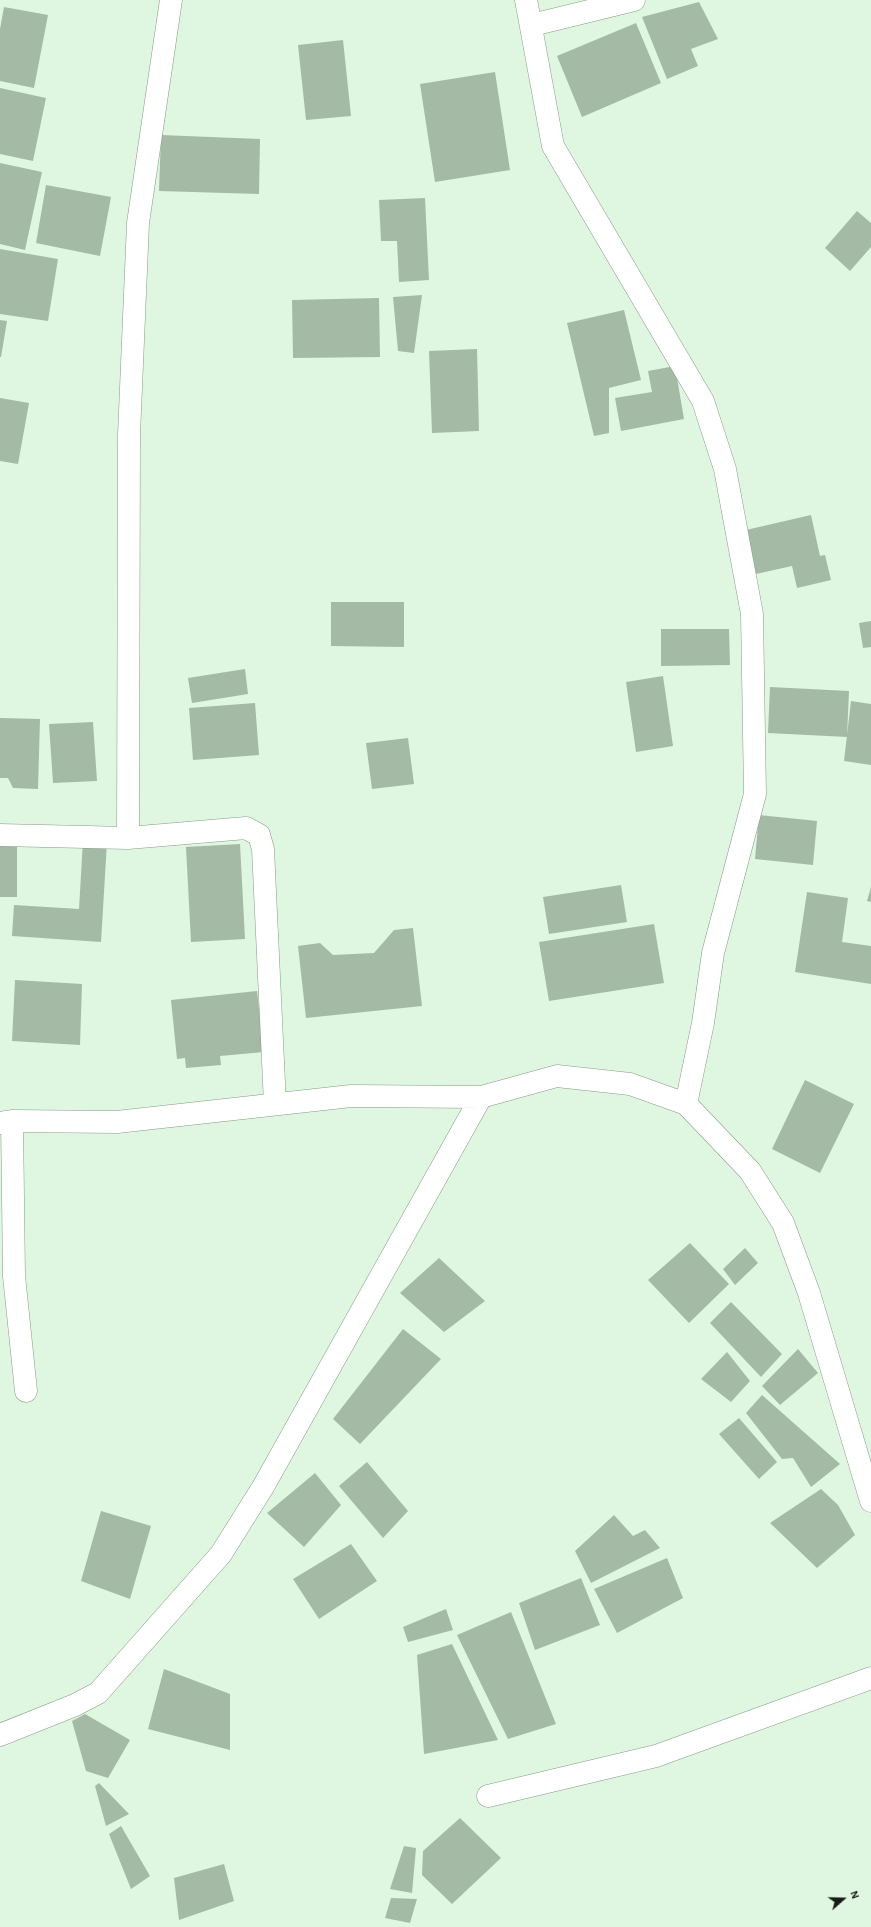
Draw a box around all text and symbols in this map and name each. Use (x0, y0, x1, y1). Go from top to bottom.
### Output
north arrow (823, 1879, 863, 1919)
text: N (848, 1889, 861, 1900)

